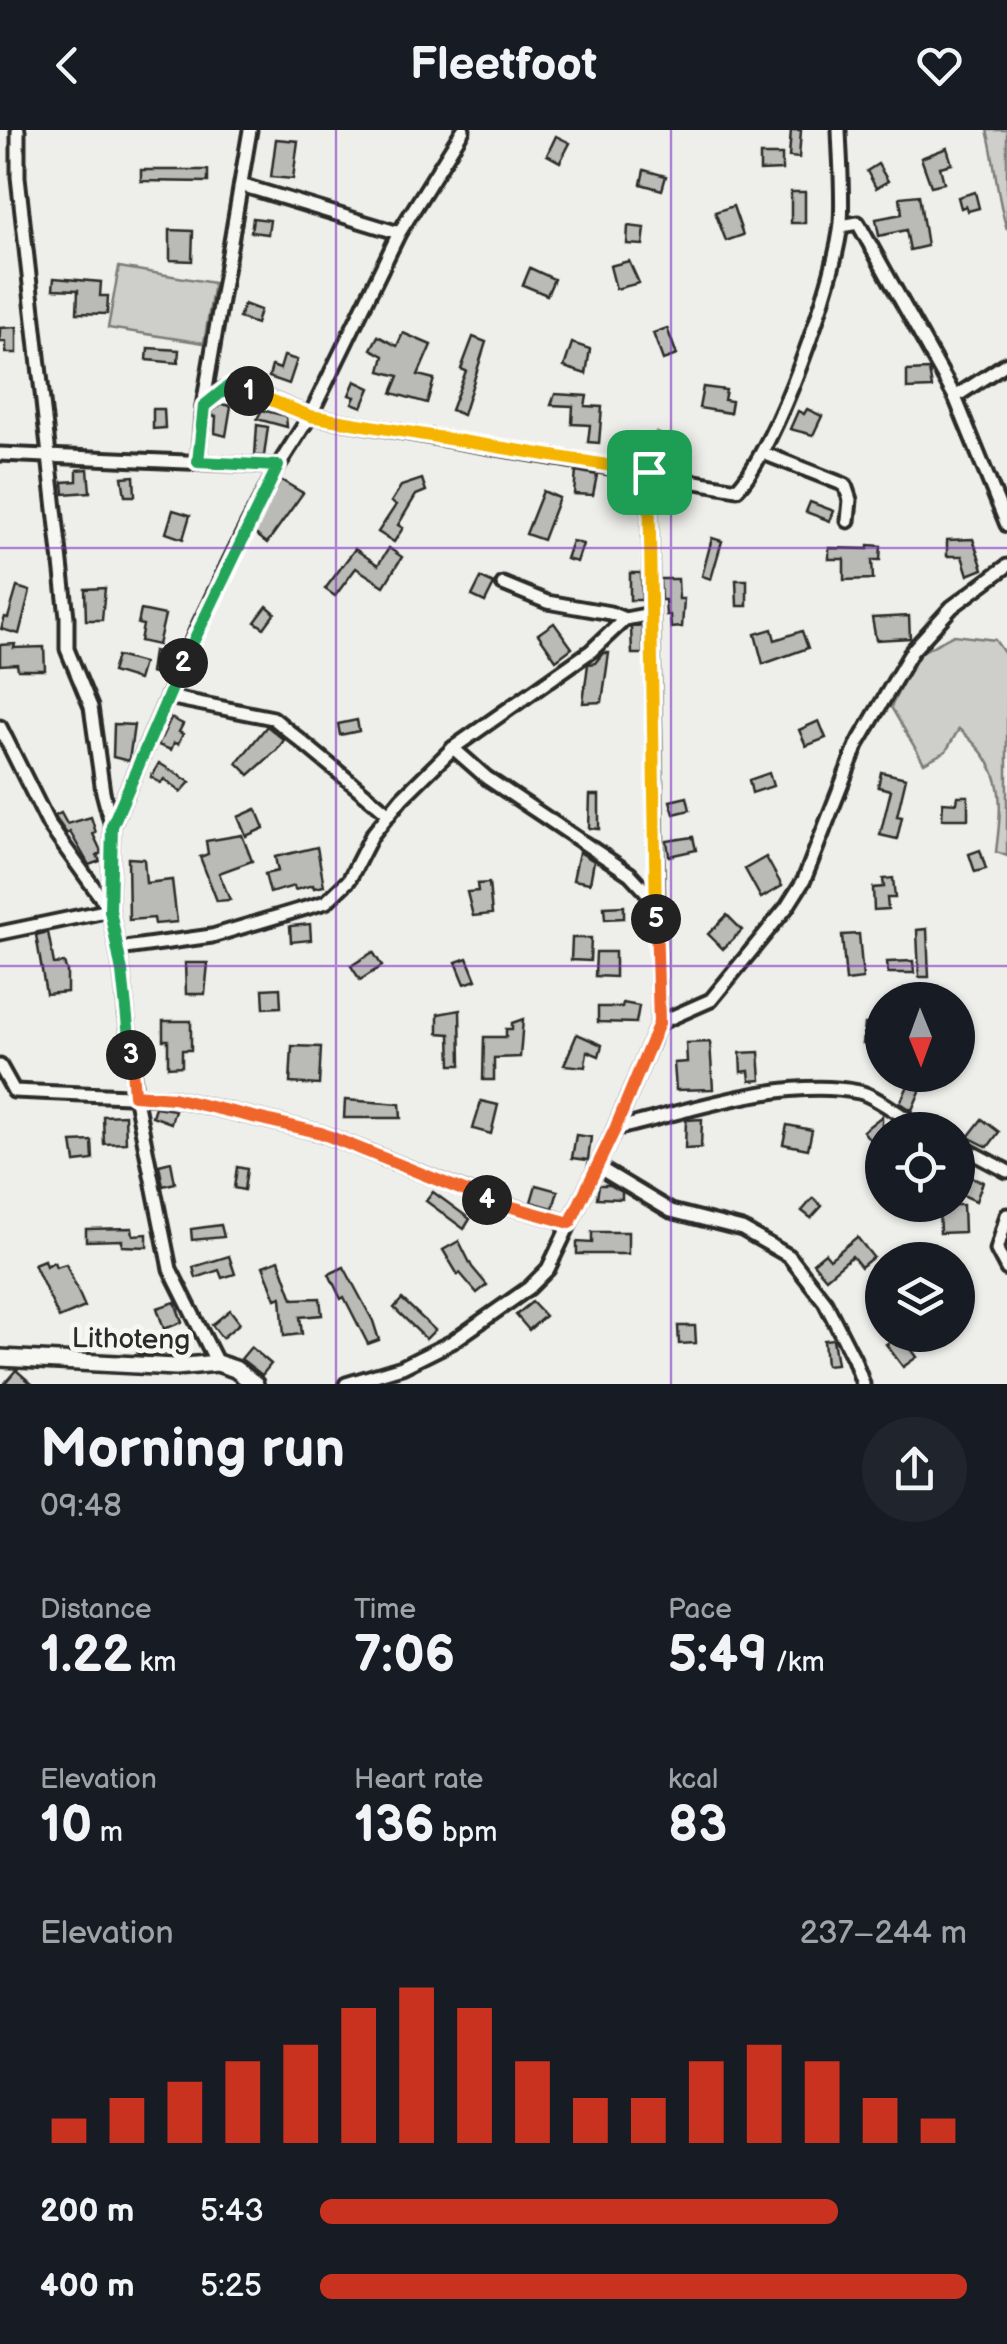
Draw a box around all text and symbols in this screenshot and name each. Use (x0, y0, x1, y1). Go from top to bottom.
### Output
icon: back (40, 38, 95, 93)
text: Fleetfoot (410, 38, 597, 93)
icon: heart (912, 38, 967, 93)
pin: 1 (224, 366, 274, 416)
text: 1 (243, 374, 255, 407)
pin (607, 430, 692, 515)
icon: arrive (622, 445, 677, 500)
pin: 2 (158, 638, 208, 688)
text: 2 (175, 646, 191, 679)
pin: 5 (631, 894, 681, 944)
text: 5 (648, 902, 664, 935)
north arrow (865, 982, 975, 1092)
map controls (865, 982, 975, 1352)
pin: 3 (106, 1030, 156, 1080)
text: 3 (123, 1038, 139, 1071)
button: locate (865, 1112, 975, 1222)
pin: 4 (462, 1175, 512, 1225)
text: 4 (479, 1183, 495, 1216)
button: layers (865, 1242, 975, 1352)
street label: Lithoteng (71, 1322, 191, 1357)
text: Morning run (40, 1416, 345, 1483)
button: share (862, 1417, 967, 1522)
text: 09:48 (40, 1487, 122, 1526)
text: Distance (40, 1593, 152, 1626)
text: Time (354, 1593, 416, 1626)
text: Pace (668, 1593, 732, 1626)
text: 1.22 (40, 1626, 132, 1686)
text: 7:06 (354, 1626, 455, 1686)
text: 5:49 (668, 1626, 768, 1686)
text: km (132, 1646, 176, 1679)
text: /km (768, 1646, 825, 1679)
text: Elevation (40, 1763, 157, 1796)
text: Heart rate (354, 1763, 483, 1796)
text: kcal (668, 1763, 718, 1796)
text: 10 (40, 1796, 92, 1856)
text: 136 (354, 1796, 435, 1856)
text: 83 (668, 1796, 727, 1856)
text: m (92, 1816, 123, 1849)
text: bpm (435, 1816, 497, 1849)
text: Elevation (40, 1914, 173, 1953)
text: 237–244 m (800, 1914, 967, 1953)
text: 200 m (40, 2192, 134, 2231)
text: 5:43 (200, 2192, 264, 2231)
text: 400 m (40, 2267, 135, 2306)
text: 5:25 (200, 2267, 262, 2306)

